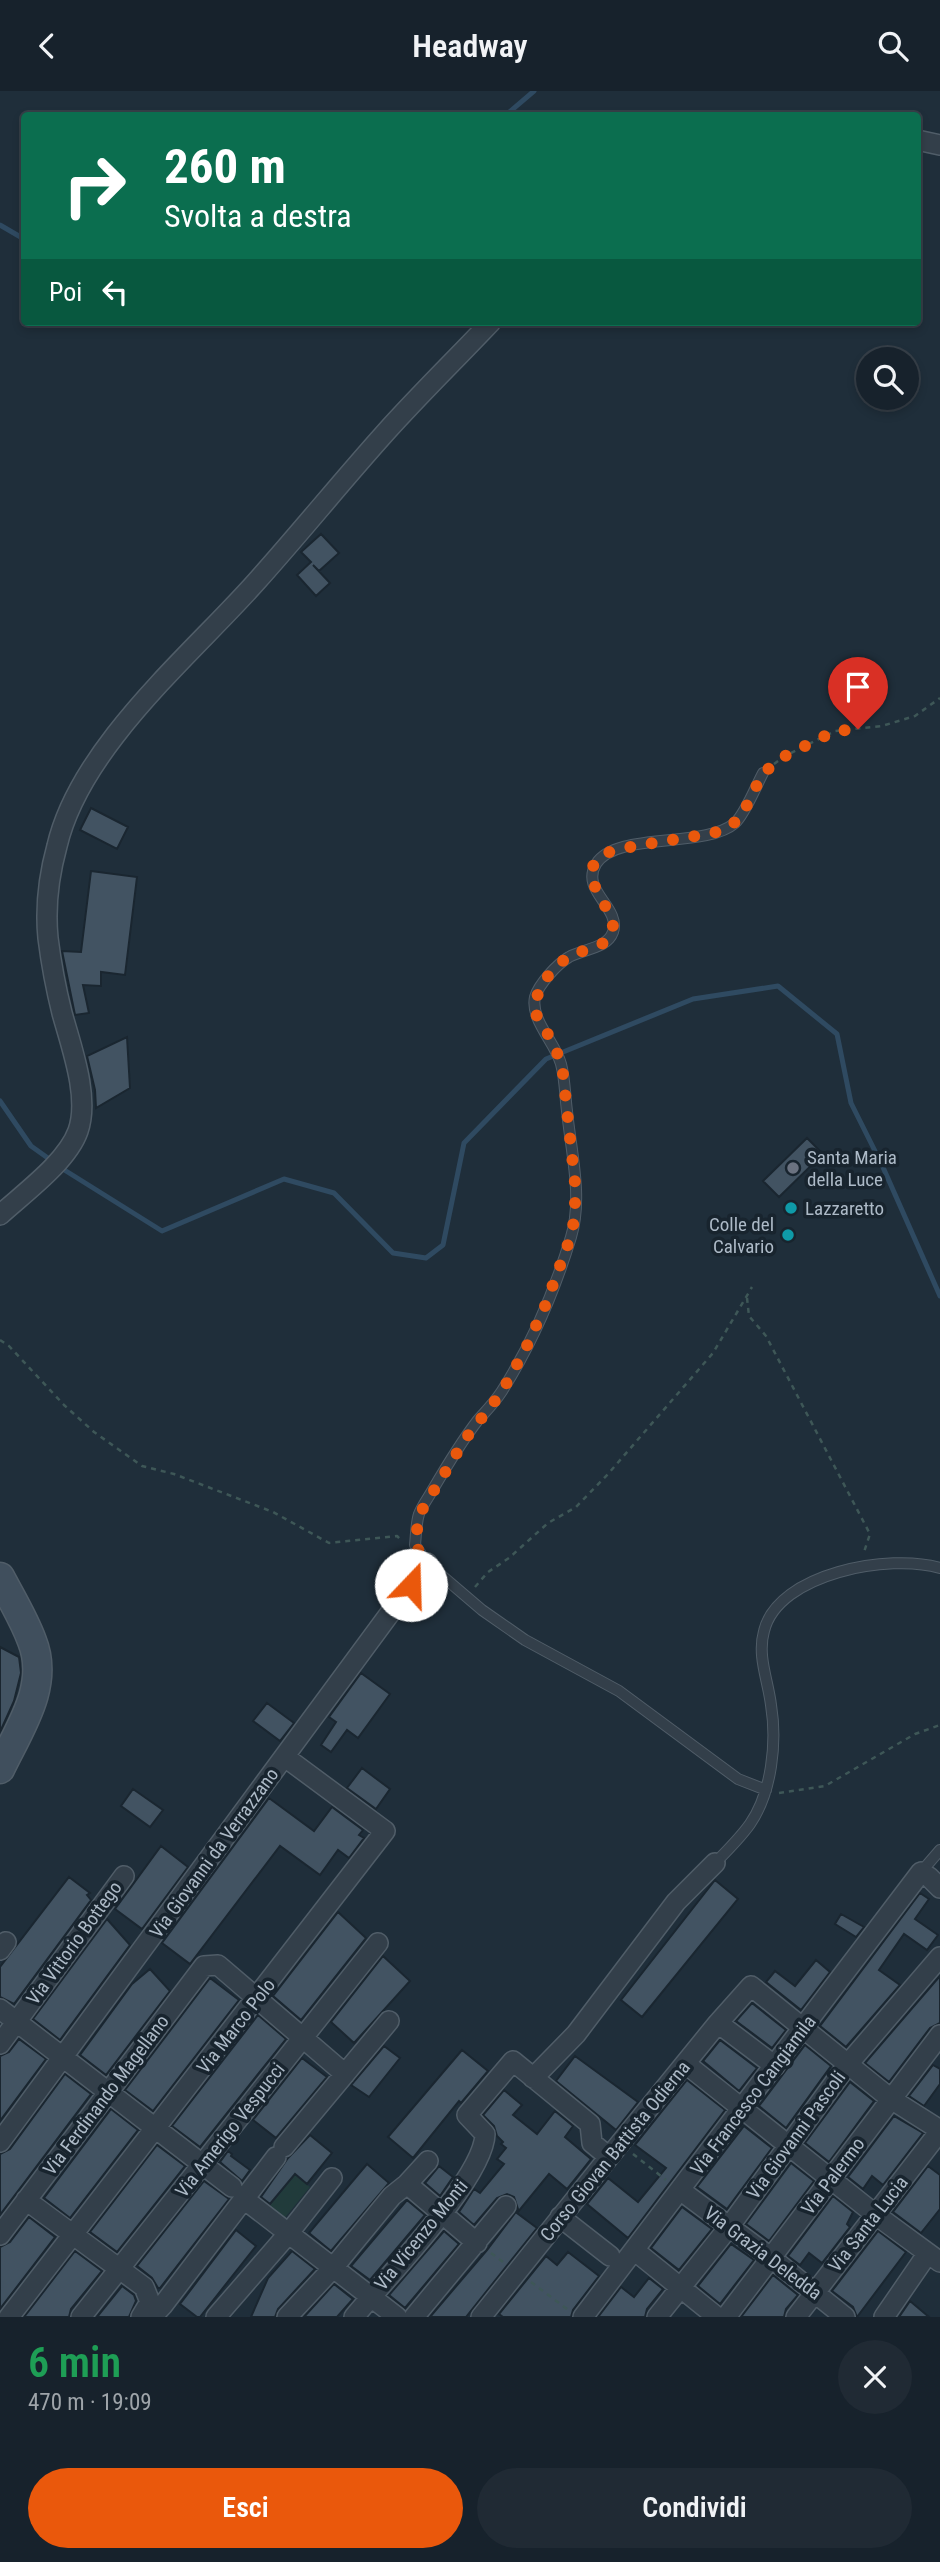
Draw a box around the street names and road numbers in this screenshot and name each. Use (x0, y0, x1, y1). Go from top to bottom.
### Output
street label: Via Giovanni da Verrazzano (145, 1763, 283, 1943)
street label: Via Vittorio Bottego (21, 1877, 127, 2009)
street label: Via Marco Polo (192, 1974, 280, 2078)
street label: Via Ferdinando Magellano (38, 2010, 174, 2180)
street label: Via Francesco Cangiamila (685, 2011, 821, 2179)
street label: Corso Giovan Battista Odierna (535, 2056, 695, 2246)
street label: Via Amerigo Vespucci (170, 2058, 290, 2202)
street label: Via Giovanni Pascoli (742, 2066, 850, 2204)
street label: Via Palermo (796, 2133, 870, 2219)
street label: Via Santa Lucia (823, 2171, 913, 2277)
street label: Via Vicenzo Monti (369, 2175, 473, 2295)
street label: Via Grazia Deledda (700, 2201, 826, 2305)

